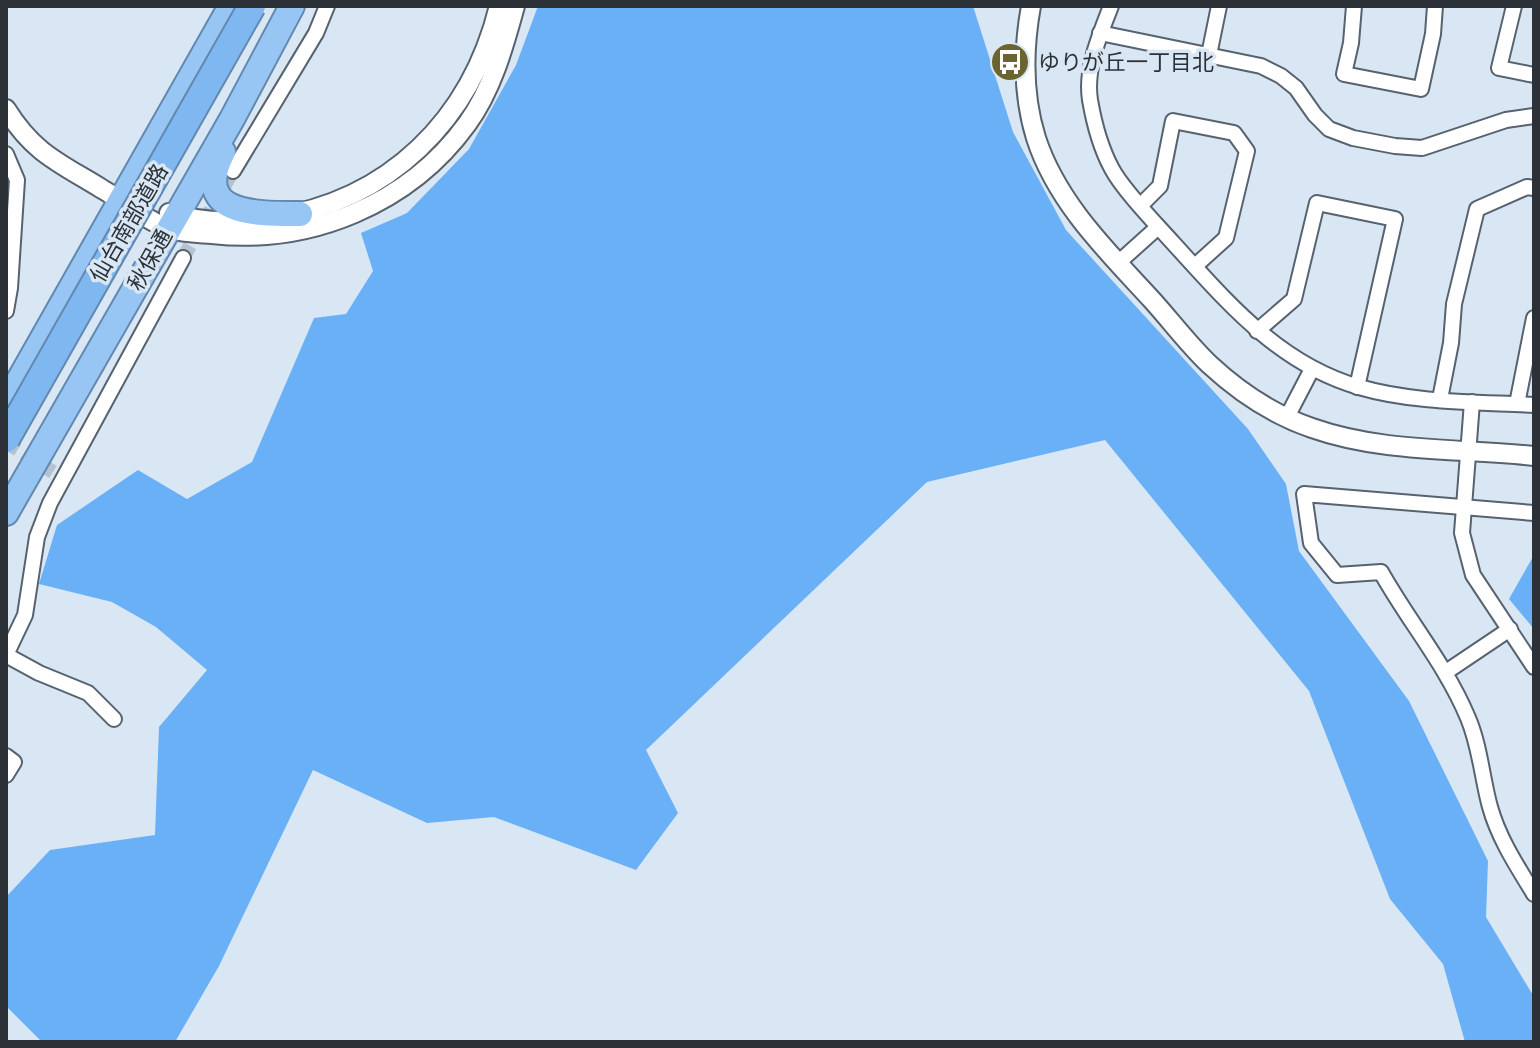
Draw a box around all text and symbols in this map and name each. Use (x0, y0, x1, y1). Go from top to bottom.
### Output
bus stop icon: ゆりが丘一丁目北 (989, 41, 1031, 83)
place label: ゆりが丘一丁目北 (1038, 50, 1214, 75)
street label: 仙台南部道路 (85, 160, 173, 286)
street label: 秋保通 (123, 225, 177, 295)

